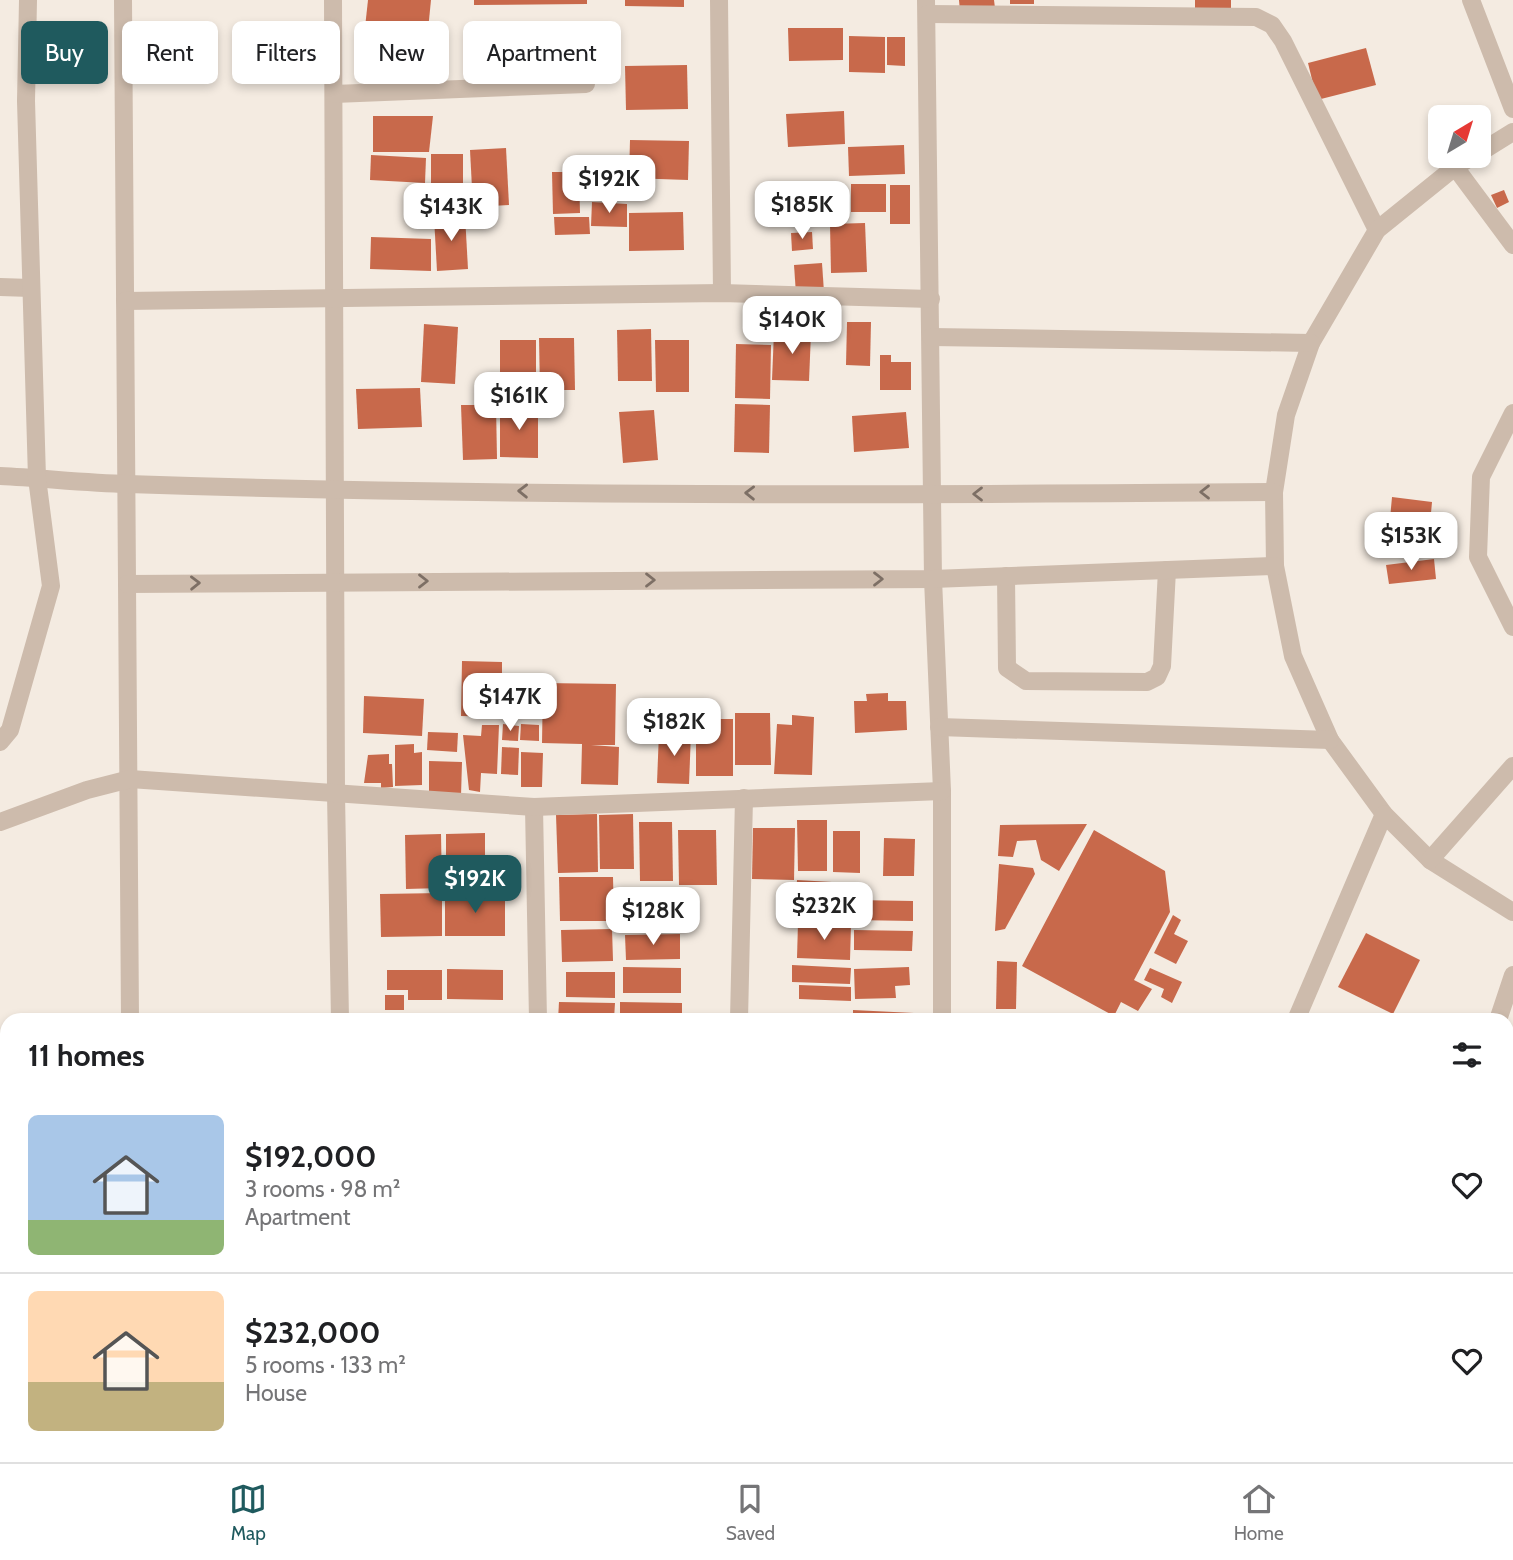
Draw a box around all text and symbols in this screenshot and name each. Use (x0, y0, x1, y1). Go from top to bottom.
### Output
chip: Buy (21, 21, 108, 84)
chip: Rent (122, 21, 218, 84)
chip: Filters (232, 21, 340, 84)
chip: New (354, 21, 449, 84)
chip: Apartment (463, 21, 621, 84)
north arrow (1428, 105, 1491, 168)
map controls (1428, 105, 1491, 168)
pin: $192K (560, 156, 658, 215)
text: $192K (578, 164, 640, 192)
pin: $185K (753, 182, 851, 241)
pin: $143K (402, 184, 500, 243)
text: $185K (771, 190, 833, 218)
text: $143K (420, 192, 482, 220)
pin: $140K (743, 296, 841, 356)
text: $140K (759, 305, 825, 333)
pin: $161K (470, 372, 568, 432)
text: $161K (490, 381, 548, 409)
one-way arrow (517, 483, 528, 499)
one-way arrow (1200, 484, 1210, 500)
one-way arrow (745, 485, 755, 501)
one-way arrow (972, 486, 983, 502)
pin: $153K (1362, 512, 1460, 572)
text: $153K (1381, 521, 1442, 549)
one-way arrow (873, 571, 884, 587)
one-way arrow (646, 572, 656, 588)
one-way arrow (418, 573, 429, 589)
one-way arrow (191, 575, 201, 591)
pin: $147K (461, 674, 559, 733)
text: $147K (479, 682, 541, 710)
pin: $182K (625, 698, 723, 758)
text: $182K (643, 707, 705, 735)
pin: $192K (426, 856, 524, 915)
text: $192K (444, 864, 506, 892)
pin: $232K (775, 883, 873, 942)
pin: $128K (604, 888, 702, 947)
text: $232K (792, 891, 856, 919)
text: $128K (622, 896, 684, 924)
icon: filters (1448, 1036, 1486, 1074)
text: 11 homes (28, 1037, 145, 1074)
text: $192,000 (245, 1138, 376, 1175)
icon: home (84, 1143, 168, 1227)
icon: heart (1448, 1166, 1486, 1204)
text: 3 rooms · 98 m² (245, 1175, 400, 1203)
text: Apartment (245, 1203, 350, 1231)
text: $232,000 (245, 1314, 381, 1351)
icon: home (84, 1319, 168, 1403)
icon: heart (1448, 1342, 1486, 1380)
text: 5 rooms · 133 m² (245, 1351, 406, 1379)
text: House (245, 1379, 307, 1407)
tab: Map (229, 1480, 267, 1545)
tab: Saved (726, 1480, 775, 1545)
tab: Home (1234, 1480, 1284, 1545)

